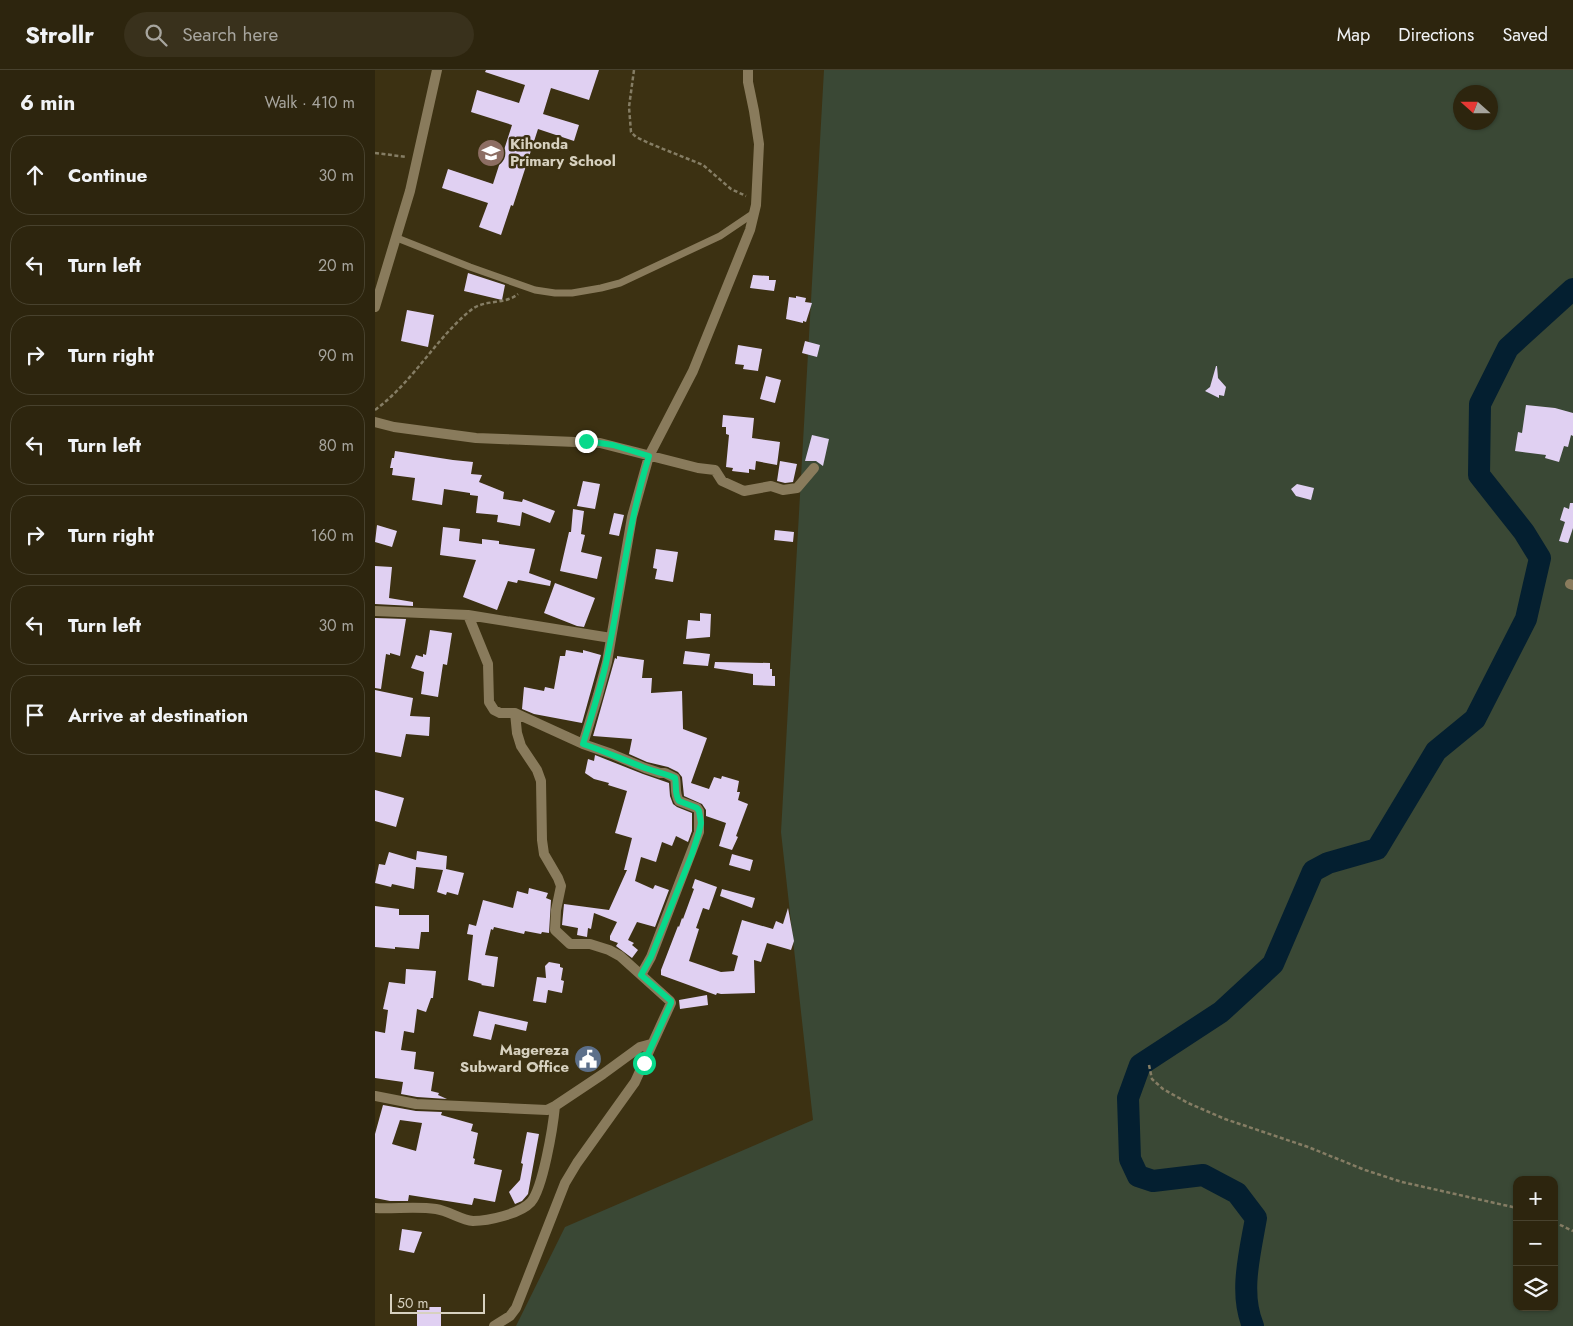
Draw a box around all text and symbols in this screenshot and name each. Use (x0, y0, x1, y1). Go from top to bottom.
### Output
search box (124, 12, 474, 57)
text: Strollr (25, 17, 94, 52)
icon: search (142, 21, 170, 49)
text: Search here (182, 21, 278, 48)
text: Map (1337, 22, 1370, 48)
text: Directions (1398, 22, 1474, 48)
text: Saved (1502, 22, 1548, 48)
north arrow (1453, 85, 1498, 130)
text: 6 min (20, 88, 75, 118)
text: Walk · 410 m (265, 91, 355, 114)
place label: Kihonda Primary School (510, 133, 616, 172)
school or university icon: Kihonda Primary School (476, 138, 506, 168)
icon: ahead (21, 161, 49, 189)
text: Continue (68, 162, 147, 189)
text: 30 m (318, 164, 354, 187)
icon: left (21, 251, 49, 279)
text: Turn left (68, 252, 141, 279)
text: 20 m (318, 254, 354, 277)
icon: right (21, 341, 49, 369)
text: Turn right (68, 342, 154, 369)
text: 90 m (318, 344, 354, 367)
route end (575, 430, 598, 453)
icon: left (21, 431, 49, 459)
text: Turn left (68, 432, 141, 459)
text: 80 m (318, 434, 354, 457)
icon: right (21, 521, 49, 549)
text: Turn right (68, 522, 154, 549)
text: 160 m (311, 524, 354, 547)
icon: left (21, 611, 49, 639)
text: Turn left (68, 612, 141, 639)
text: 30 m (318, 614, 354, 637)
icon: arrive (21, 701, 49, 729)
text: Arrive at destination (68, 702, 248, 729)
place label: Magereza Subward Office (460, 1039, 569, 1078)
public building icon: Magereza Subward Office (573, 1044, 603, 1074)
route start (633, 1052, 656, 1075)
map controls (1513, 1176, 1558, 1311)
button: + (1513, 1176, 1558, 1221)
button: − (1513, 1221, 1558, 1266)
button: layers (1513, 1266, 1558, 1311)
scale bar (390, 1291, 485, 1314)
text: 50 m (397, 1293, 428, 1313)

